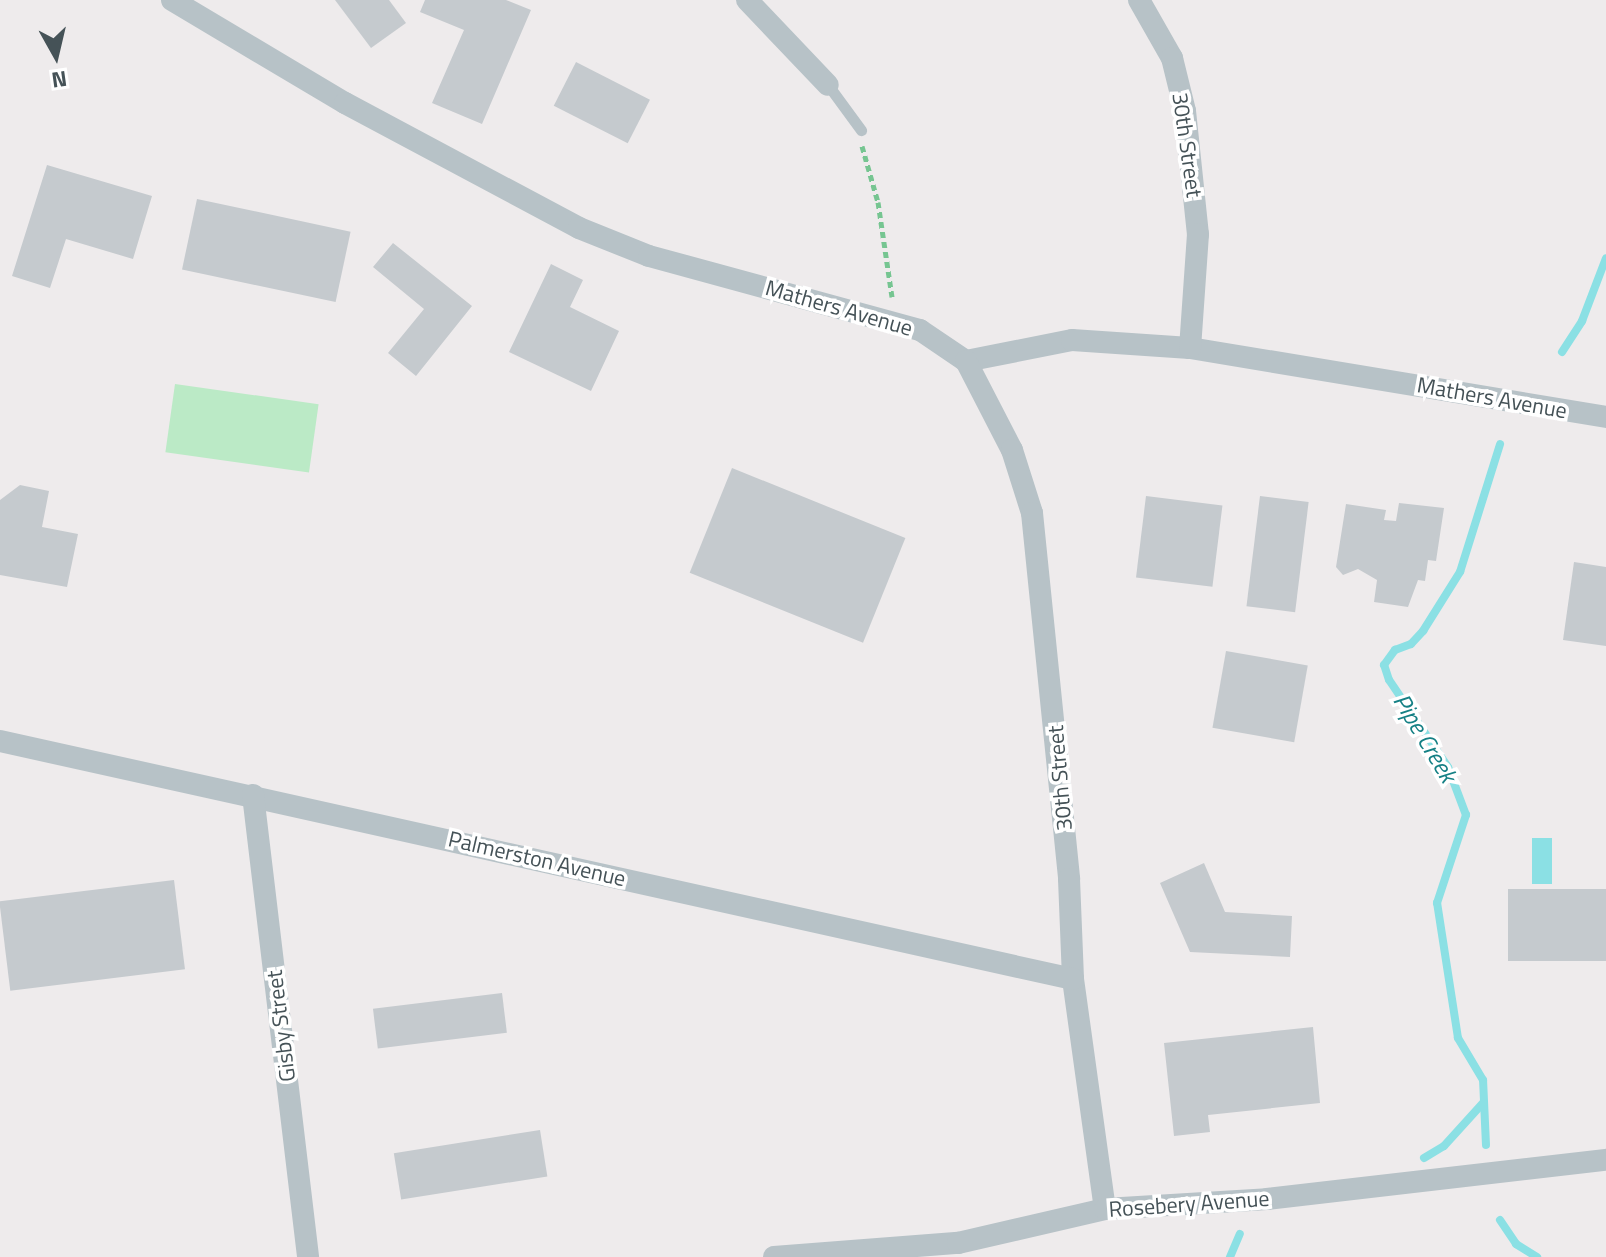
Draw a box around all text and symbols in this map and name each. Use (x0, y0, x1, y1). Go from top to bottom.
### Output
north arrow (16, 16, 96, 96)
text: N (49, 62, 69, 98)
street label: 30th Street (1167, 91, 1207, 199)
street label: Mathers Avenue (762, 274, 916, 342)
street label: Mathers Avenue (1415, 372, 1569, 424)
water label: Pipe Creek (1387, 688, 1463, 788)
street label: 30th Street (1042, 724, 1078, 832)
street label: Palmerston Avenue (446, 826, 628, 892)
street label: Gisby Street (261, 969, 301, 1083)
street label: Rosebery Avenue (1108, 1185, 1270, 1223)

